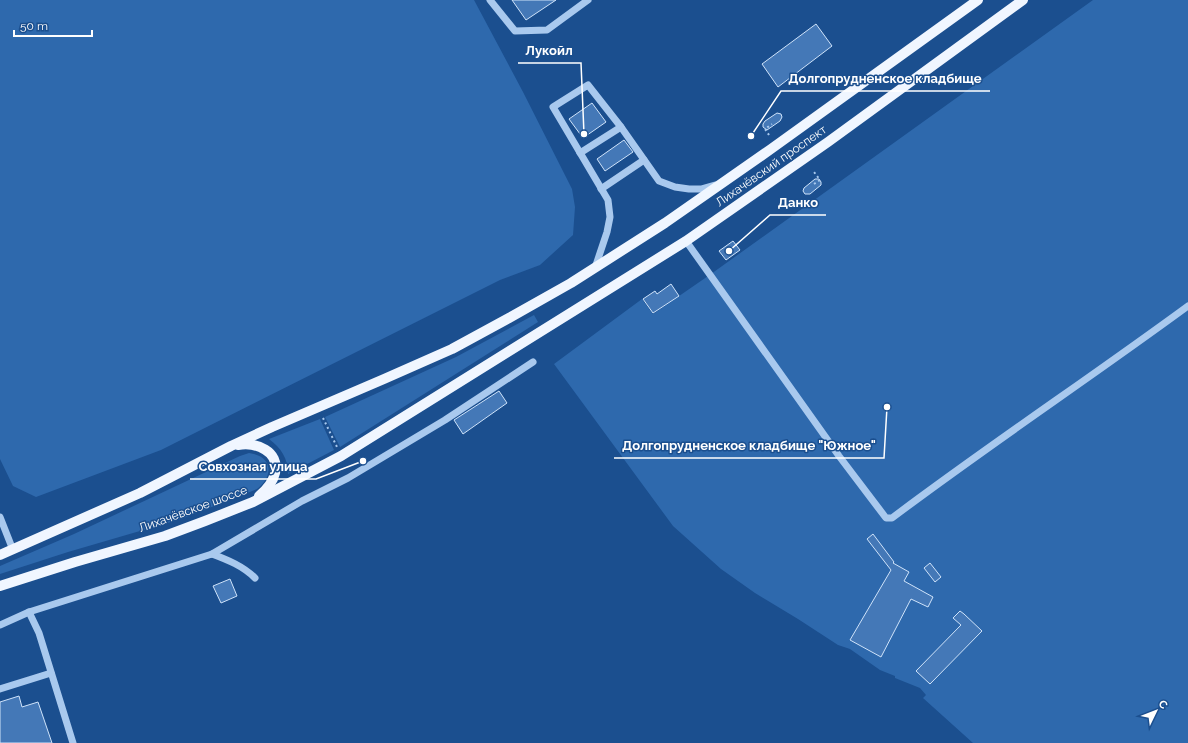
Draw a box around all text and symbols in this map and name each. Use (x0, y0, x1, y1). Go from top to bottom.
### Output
scale bar (14, 12, 92, 38)
text: 50 m (20, 19, 48, 33)
callout: Лукойл (518, 38, 581, 63)
text: Лукойл (525, 43, 573, 58)
callout: Долгопрудненское кладбище (781, 66, 990, 91)
text: Долгопрудненское кладбище (788, 71, 982, 86)
street label: Лихачёвский проспект (713, 122, 829, 210)
callout: Данко (770, 190, 826, 215)
text: Данко (778, 195, 818, 210)
callout: Долгопрудненское кладбище "Южное" (614, 433, 884, 458)
text: Долгопрудненское кладбище "Южное" (622, 438, 876, 453)
callout: Совхозная улица (190, 454, 316, 479)
text: Совхозная улица (199, 459, 308, 474)
street label: Лихачёвское шоссе (137, 483, 249, 535)
north arrow (1136, 691, 1176, 731)
text: С (1156, 697, 1171, 712)

